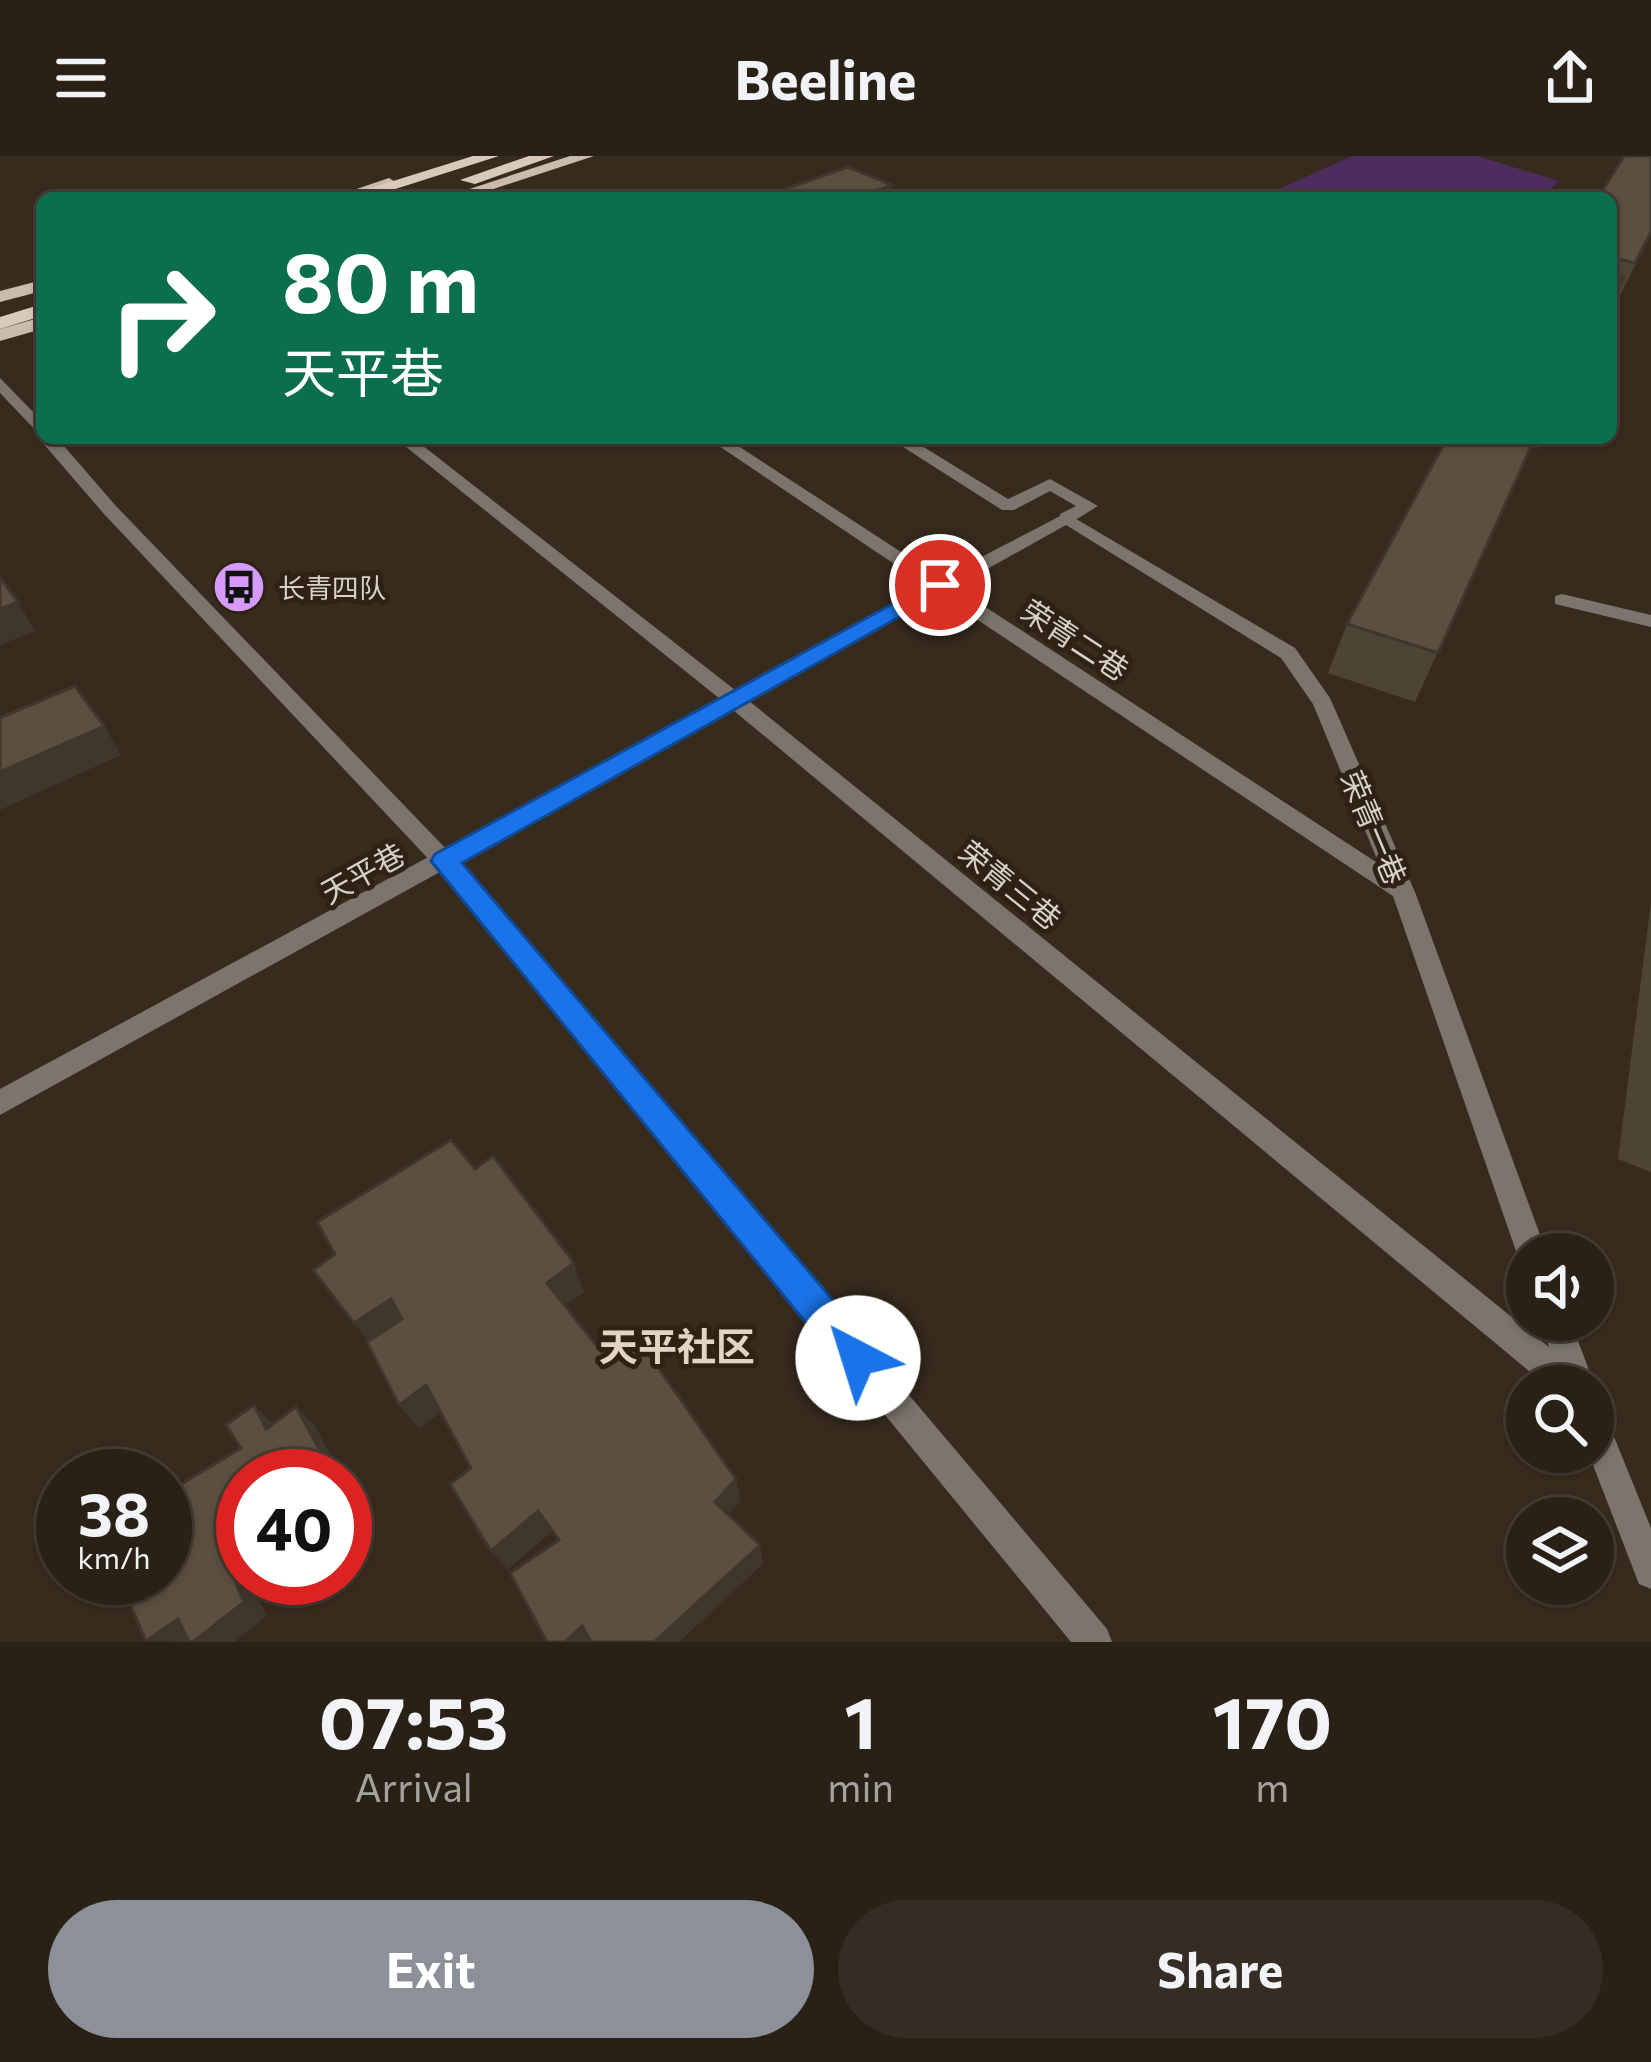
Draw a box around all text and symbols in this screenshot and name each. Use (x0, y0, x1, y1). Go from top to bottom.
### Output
icon: menu (48, 45, 114, 111)
text: Beeline (734, 45, 917, 111)
icon: share (1537, 45, 1603, 111)
text: 80 m (282, 228, 479, 330)
icon: right (84, 240, 240, 396)
text: 天平巷 (282, 338, 444, 404)
pin (889, 534, 991, 636)
icon: arrive (907, 552, 973, 618)
bus stop icon: 长青四队 (211, 559, 267, 615)
place label: 长青四队 (278, 571, 386, 604)
street label: 荣青二巷 (1016, 591, 1136, 687)
street label: 荣青一巷 (1335, 765, 1415, 889)
street label: 荣青三巷 (953, 832, 1069, 936)
street label: 天平巷 (314, 834, 410, 910)
map controls (1506, 1233, 1614, 1605)
button: sound (1506, 1233, 1614, 1341)
position arrow (795, 1295, 921, 1421)
district label: 天平社区 (599, 1321, 755, 1369)
button: search (1506, 1365, 1614, 1473)
speed limit sign: 40 (216, 1449, 372, 1605)
text: 38 (78, 1475, 150, 1548)
button: layers (1506, 1497, 1614, 1605)
text: km/h (78, 1538, 150, 1575)
text: 07:53 (319, 1676, 509, 1764)
text: 1 (844, 1676, 877, 1764)
text: 170 (1213, 1676, 1332, 1764)
text: Arrival (355, 1762, 473, 1810)
text: min (827, 1762, 894, 1810)
text: m (1255, 1762, 1289, 1810)
button: Exit (48, 1900, 814, 2038)
button: Share (838, 1900, 1603, 2038)

